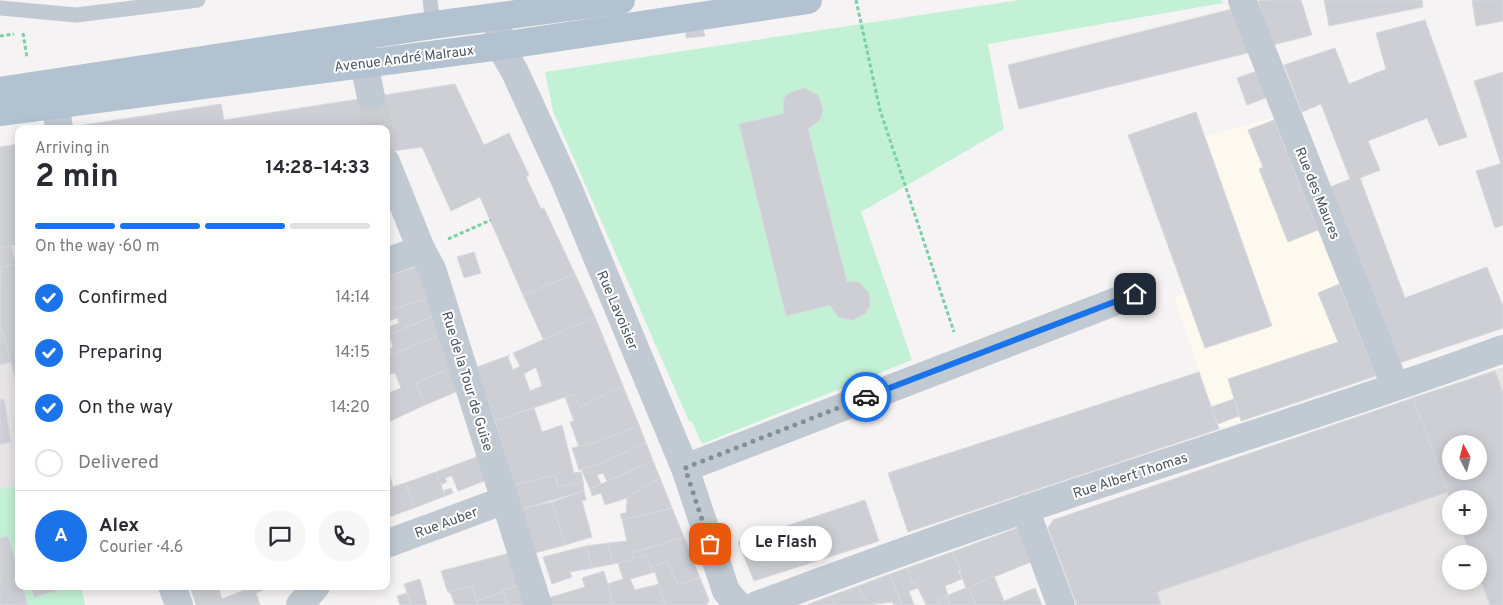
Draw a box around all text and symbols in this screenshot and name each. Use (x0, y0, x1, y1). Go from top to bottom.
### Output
street label: Avenue André Malraux (333, 42, 475, 76)
text: Arriving in (35, 139, 110, 159)
street label: Rue des Maures (1290, 145, 1343, 242)
text: 14:28–14:33 (265, 156, 370, 180)
text: 2 min (35, 158, 119, 198)
text: On the way · 60 m (35, 237, 160, 257)
street label: Rue Lavoisier (592, 268, 641, 353)
pin (1114, 273, 1156, 315)
icon: home (1121, 280, 1149, 308)
icon: check (35, 284, 63, 312)
text: Confirmed (78, 286, 168, 310)
text: 14:14 (335, 288, 370, 308)
street label: Rue de la Tour de Guise (437, 309, 496, 453)
icon: check (35, 339, 63, 367)
text: Preparing (78, 341, 162, 365)
text: 14:15 (335, 343, 370, 363)
courier (841, 372, 891, 422)
icon: car (852, 383, 880, 411)
icon: check (35, 394, 63, 422)
text: On the way (78, 396, 173, 420)
text: 14:20 (331, 398, 370, 418)
north arrow (1442, 435, 1488, 480)
map controls (1442, 435, 1487, 590)
street label: Rue Albert Thomas (1071, 450, 1190, 503)
text: Delivered (78, 451, 159, 475)
button: + (1442, 490, 1487, 535)
street label: Rue Auber (413, 504, 481, 543)
button: chat (254, 510, 306, 562)
button: phone (318, 510, 370, 562)
text: Alex (99, 514, 139, 538)
pin (689, 523, 731, 565)
text: A (54, 524, 68, 548)
callout: Le Flash (740, 526, 832, 562)
icon: bag (696, 530, 724, 558)
text: Le Flash (755, 533, 817, 553)
text: Courier · 4.6 (99, 538, 183, 558)
button: − (1442, 545, 1487, 590)

